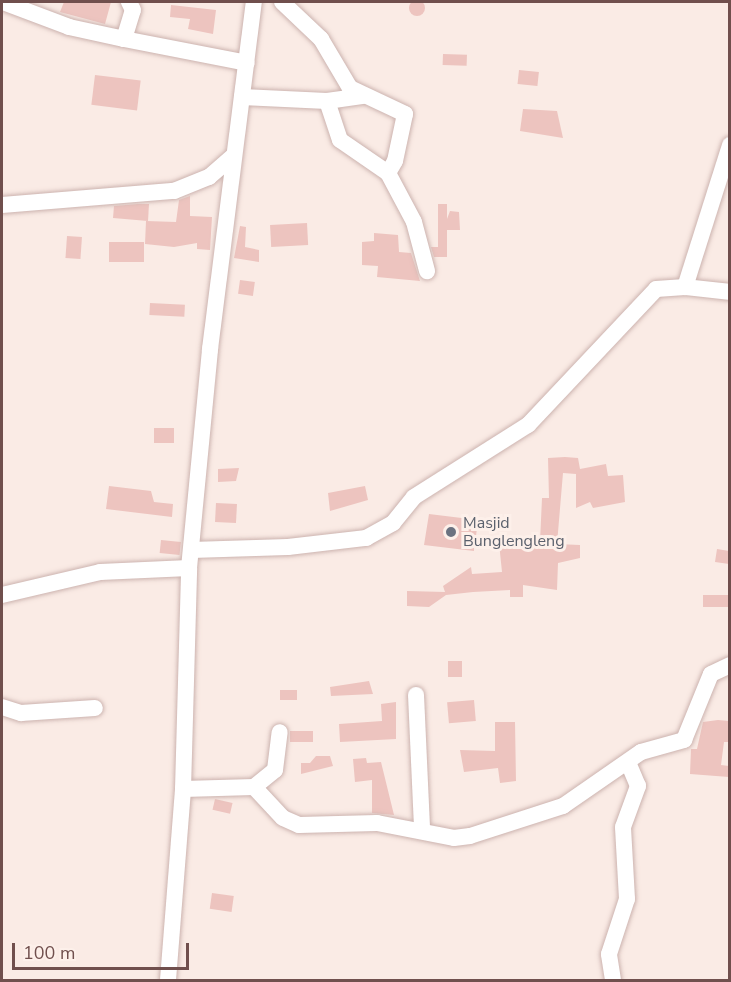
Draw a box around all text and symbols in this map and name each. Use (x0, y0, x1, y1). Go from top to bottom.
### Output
place label: Masjid Bunglengleng (463, 513, 565, 551)
marker: Masjid Bunglengleng (444, 525, 458, 539)
scale bar (15, 931, 192, 969)
text: 100 m (23, 941, 75, 965)

